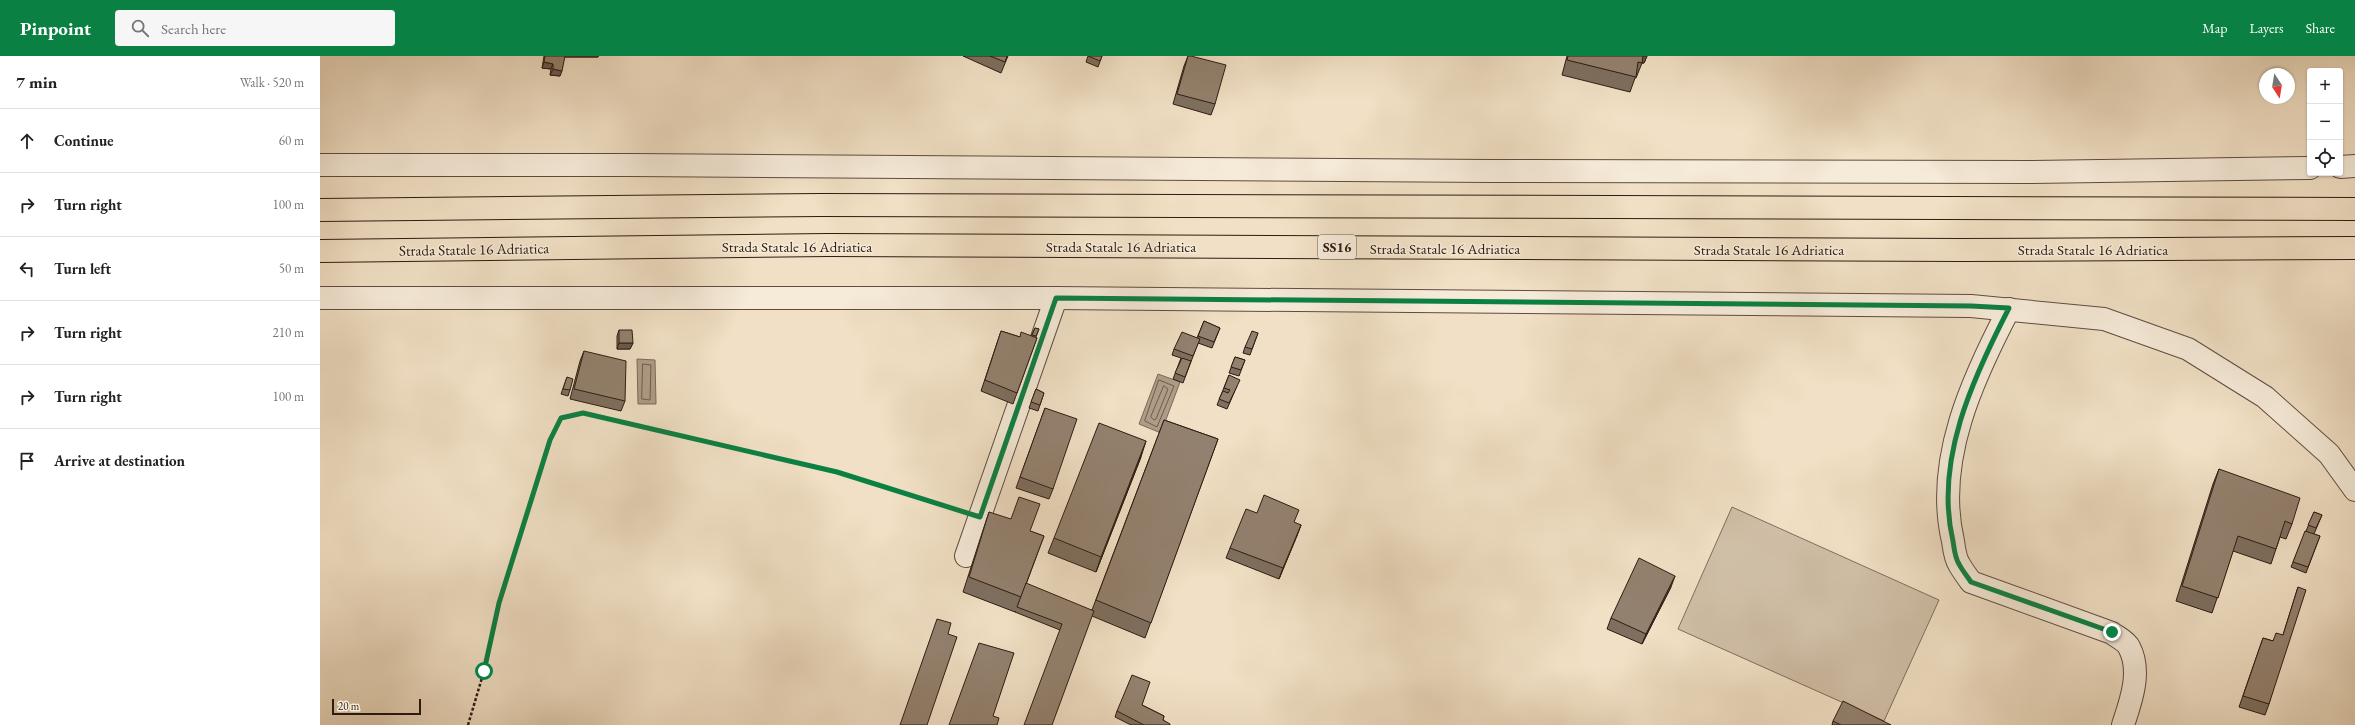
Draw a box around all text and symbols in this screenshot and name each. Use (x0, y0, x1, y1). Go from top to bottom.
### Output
search box (115, 10, 395, 46)
text: Pinpoint (20, 16, 91, 41)
icon: search (129, 17, 151, 39)
text: Search here (161, 19, 226, 38)
text: Map (2202, 19, 2227, 37)
text: Layers (2249, 19, 2284, 37)
text: Share (2306, 19, 2335, 37)
north arrow (2259, 68, 2295, 104)
map controls (2307, 68, 2343, 176)
button: + (2307, 68, 2343, 104)
text: 7 min (16, 71, 57, 93)
text: Walk · 520 m (240, 74, 304, 91)
button: − (2307, 104, 2343, 140)
icon: ahead (16, 130, 38, 152)
text: Continue (54, 131, 114, 150)
text: 60 m (279, 132, 304, 149)
button: locate (2307, 140, 2343, 176)
icon: right (16, 194, 38, 216)
text: Turn right (54, 195, 122, 214)
text: 100 m (273, 196, 304, 213)
road number: SS16 (1318, 235, 1356, 259)
street label: Strada Statale 16 Adriatica (722, 237, 872, 256)
street label: Strada Statale 16 Adriatica (1046, 237, 1196, 256)
street label: Strada Statale 16 Adriatica (399, 238, 549, 260)
street label: Strada Statale 16 Adriatica (1370, 239, 1520, 258)
street label: Strada Statale 16 Adriatica (1694, 240, 1844, 259)
street label: Strada Statale 16 Adriatica (2018, 240, 2168, 259)
icon: left (16, 258, 38, 280)
text: Turn left (54, 259, 111, 278)
text: 50 m (279, 260, 304, 277)
icon: right (16, 322, 38, 344)
text: Turn right (54, 323, 122, 342)
text: 210 m (273, 324, 304, 341)
icon: right (16, 386, 38, 408)
text: Turn right (54, 387, 122, 406)
text: 100 m (273, 388, 304, 405)
icon: arrive (16, 450, 38, 472)
text: Arrive at destination (54, 451, 185, 470)
route end (2103, 623, 2121, 641)
route start (475, 662, 493, 680)
scale bar (332, 697, 421, 716)
text: 20 m (338, 699, 359, 713)

